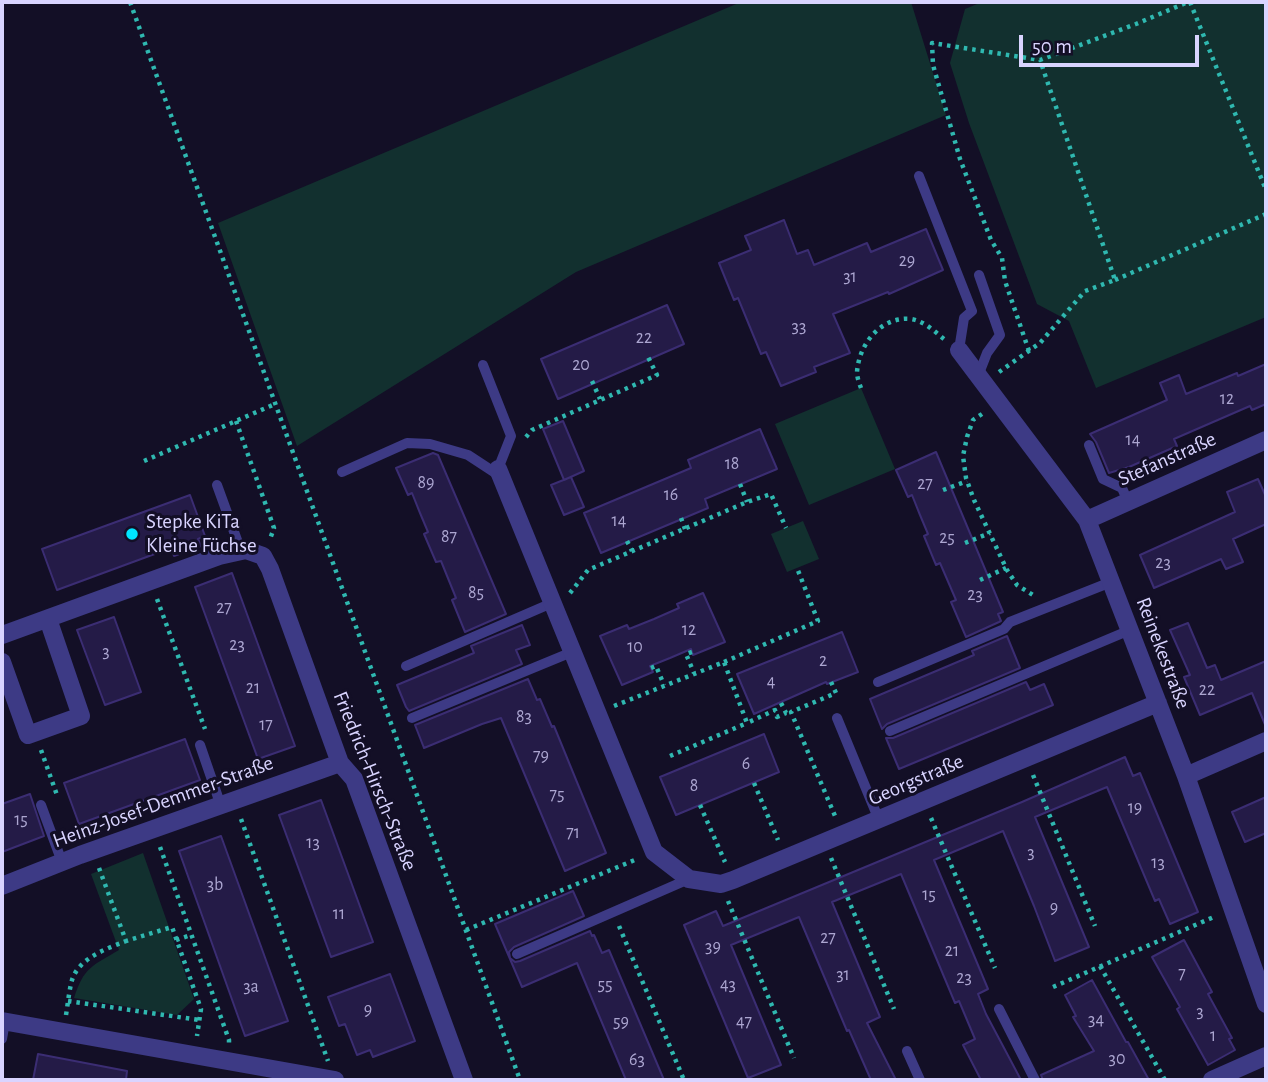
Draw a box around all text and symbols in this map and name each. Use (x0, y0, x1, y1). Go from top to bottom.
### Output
scale bar (1023, 21, 1203, 65)
text: 50 m (1032, 36, 1072, 57)
house number: 29 (899, 250, 915, 272)
house number: 31 (843, 266, 857, 288)
house number: 33 (792, 316, 806, 338)
house number: 22 (636, 327, 652, 349)
house number: 20 (572, 354, 590, 376)
house number: 12 (1220, 388, 1234, 410)
street label: Stefanstraße (1114, 426, 1220, 492)
house number: 14 (1126, 429, 1140, 451)
house number: 18 (725, 453, 739, 475)
house number: 89 (418, 472, 434, 494)
house number: 27 (917, 473, 933, 495)
house number: 16 (664, 484, 678, 506)
place label: Stepke KiTa Kleine Füchse (146, 509, 257, 559)
house number: 14 (612, 510, 626, 532)
marker: Stepke KiTa Kleine Füchse (124, 526, 140, 542)
house number: 87 (441, 526, 457, 548)
house number: 25 (939, 527, 955, 549)
house number: 23 (1155, 552, 1171, 574)
house number: 85 (468, 582, 484, 604)
house number: 23 (967, 584, 983, 606)
street label: Reinekestraße (1130, 594, 1196, 712)
house number: 27 (216, 597, 232, 619)
house number: 12 (682, 619, 696, 641)
house number: 23 (229, 634, 245, 656)
house number: 10 (627, 636, 643, 658)
house number: 3 (102, 641, 110, 663)
house number: 2 (819, 650, 827, 672)
house number: 4 (767, 671, 775, 693)
house number: 21 (246, 677, 260, 699)
house number: 22 (1199, 679, 1215, 701)
street label: Friedrich-Hirsch-Straße (328, 688, 422, 874)
house number: 83 (516, 706, 532, 728)
house number: 17 (259, 714, 273, 736)
house number: 79 (533, 745, 549, 767)
street label: Georgstraße (865, 749, 967, 811)
street label: Heinz-Josef-Demmer-Straße (49, 750, 277, 854)
house number: 6 (742, 753, 750, 775)
house number: 8 (690, 775, 698, 797)
house number: 75 (549, 784, 565, 806)
house number: 19 (1128, 797, 1142, 819)
house number: 15 (14, 809, 28, 831)
house number: 71 (566, 822, 580, 844)
house number: 13 (306, 832, 320, 854)
house number: 3 (1027, 842, 1035, 864)
house number: 13 (1151, 852, 1165, 874)
house number: 3b (207, 874, 223, 896)
house number: 15 (922, 884, 936, 906)
house number: 9 (1050, 897, 1058, 919)
house number: 11 (333, 903, 345, 925)
house number: 27 (820, 927, 836, 949)
house number: 39 (705, 936, 721, 958)
house number: 21 (945, 940, 959, 962)
house number: 7 (1178, 963, 1186, 985)
house number: 31 (836, 964, 850, 986)
house number: 23 (956, 967, 972, 989)
house number: 55 (597, 974, 613, 996)
house number: 43 (720, 974, 736, 996)
house number: 3a (243, 976, 259, 998)
house number: 9 (364, 999, 372, 1021)
house number: 3 (1196, 1001, 1204, 1023)
house number: 34 (1088, 1009, 1104, 1031)
house number: 59 (613, 1011, 629, 1033)
house number: 47 (736, 1011, 752, 1033)
house number: 1 (1210, 1025, 1216, 1047)
house number: 30 (1109, 1048, 1125, 1070)
house number: 63 (629, 1049, 645, 1071)

